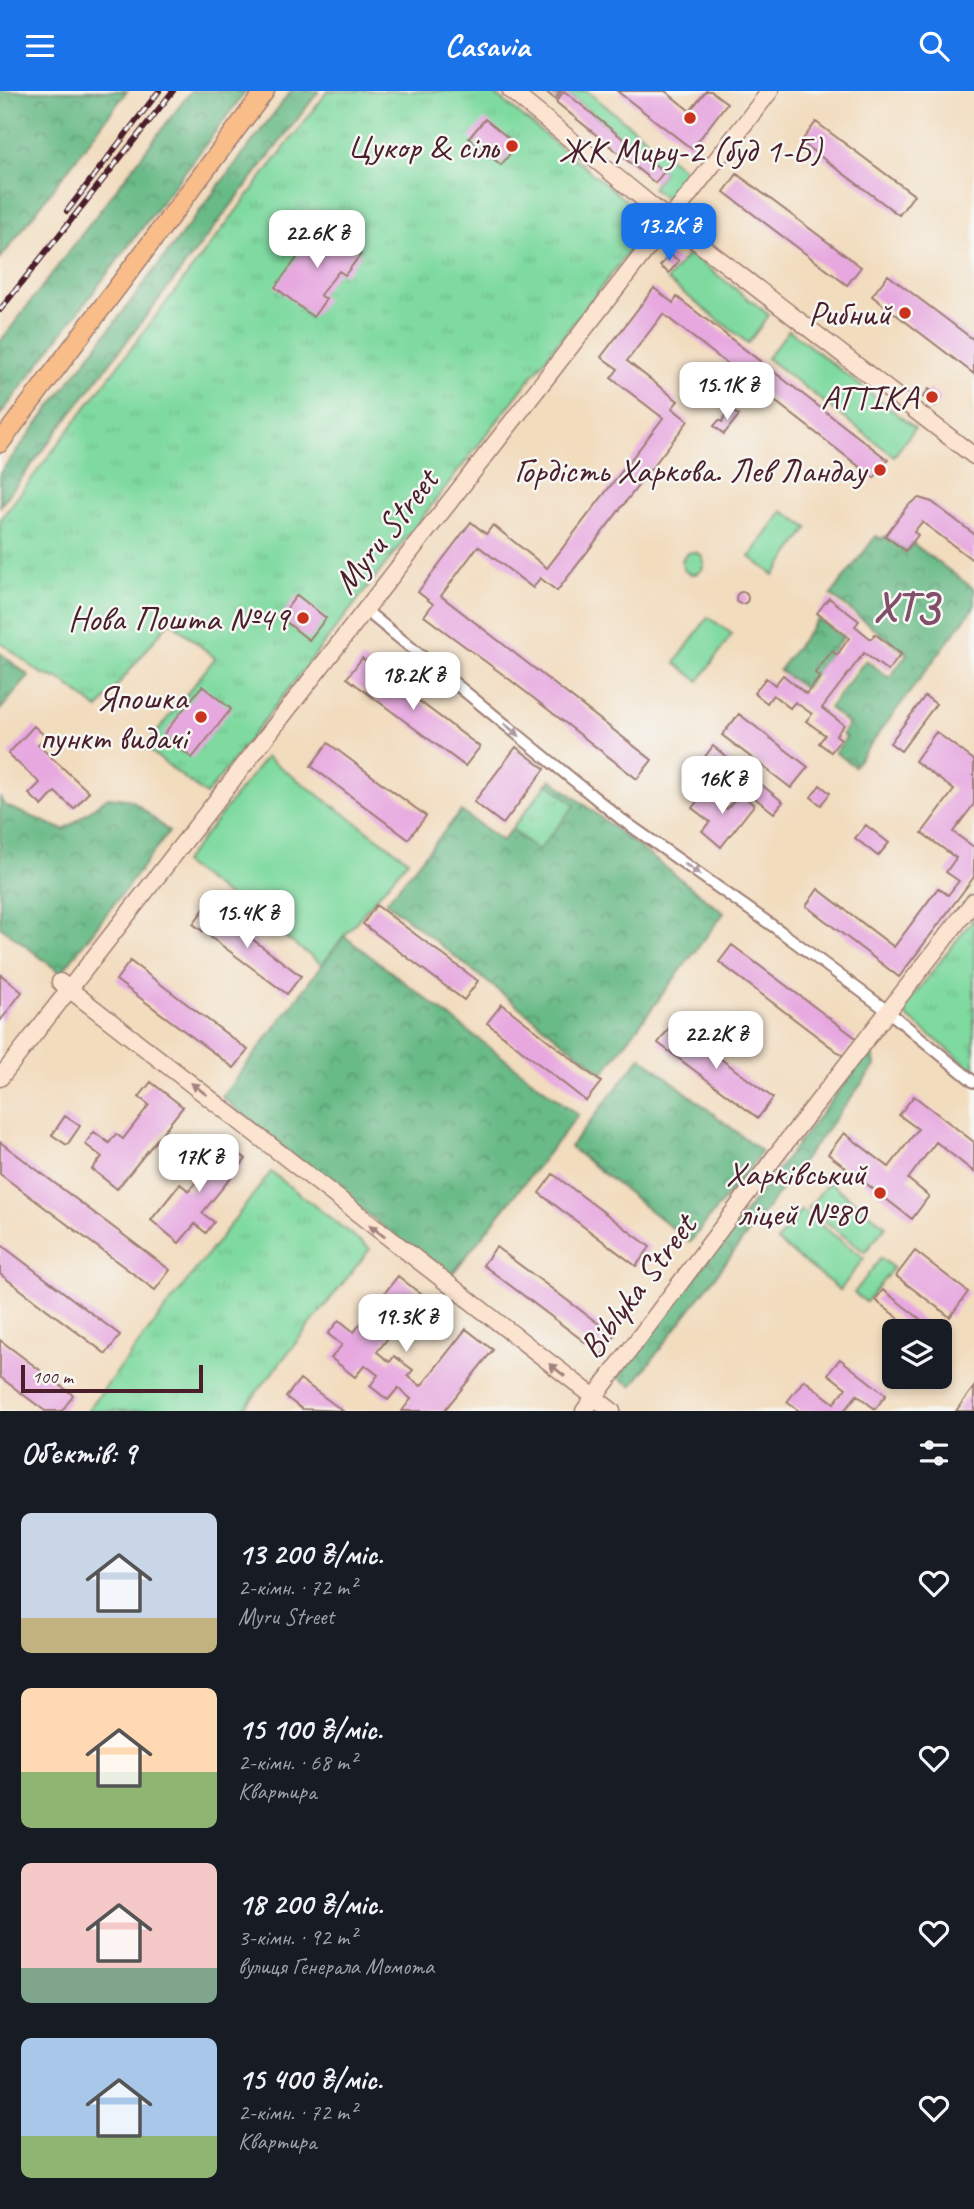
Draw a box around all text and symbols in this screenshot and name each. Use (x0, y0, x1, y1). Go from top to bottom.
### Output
text: Casavia (445, 25, 530, 66)
icon: menu (21, 27, 59, 65)
icon: search (915, 27, 953, 65)
marker: ЖК Миру-2 (буд 1-Б) (682, 110, 698, 126)
place label: Цукор & сіль (347, 124, 501, 169)
place label: ЖК Миру-2 (буд 1-Б) (559, 128, 824, 173)
marker: Цукор & сіль (504, 138, 520, 154)
pin: 13.2K ₴ (604, 204, 734, 263)
pin: 22.6K ₴ (252, 211, 382, 270)
text: 13.2K ₴ (637, 211, 701, 240)
text: 22.6K ₴ (285, 218, 349, 247)
place label: Рибний (808, 291, 893, 336)
marker: Рибний (897, 305, 913, 321)
pin: 15.1K ₴ (662, 363, 792, 422)
text: 15.1K ₴ (695, 370, 759, 399)
place label: АТТІКА (821, 375, 919, 420)
marker: АТТІКА (924, 389, 940, 405)
place label: Гордість Харкова. Лев Ландау (514, 448, 869, 493)
street label: Myru Street (323, 457, 450, 603)
marker: Гордість Харкова. Лев Ландау (872, 462, 888, 478)
district label: ХТЗ (874, 581, 942, 634)
place label: Нова Пошта №49 (68, 596, 292, 641)
marker: Нова Пошта №49 (295, 610, 311, 626)
pin: 18.2K ₴ (348, 653, 478, 712)
text: 18.2K ₴ (381, 660, 445, 689)
place label: Япошка пункт видачі (40, 675, 191, 760)
marker: Япошка пункт видачі (193, 709, 209, 725)
one-way arrow (504, 722, 521, 737)
pin: 16K ₴ (673, 757, 771, 816)
text: 16K ₴ (698, 764, 747, 793)
one-way arrow (683, 862, 701, 876)
pin: 15.4K ₴ (182, 891, 312, 950)
text: 15.4K ₴ (215, 898, 279, 927)
pin: 22.2K ₴ (651, 1011, 781, 1071)
text: 22.2K ₴ (684, 1019, 748, 1048)
one-way arrow (190, 1083, 208, 1097)
pin: 17K ₴ (150, 1135, 248, 1194)
text: 17K ₴ (175, 1142, 223, 1171)
place label: Харківський ліцей №80 (726, 1151, 868, 1236)
marker: Харківський ліцей №80 (872, 1185, 888, 1201)
street label: Biblyka Street (569, 1203, 708, 1367)
one-way arrow (369, 1223, 387, 1238)
pin: 19.3K ₴ (341, 1295, 471, 1354)
text: 19.3K ₴ (374, 1302, 438, 1331)
map controls (882, 1319, 952, 1389)
button: layers (882, 1319, 952, 1389)
scale bar (21, 1362, 203, 1394)
one-way arrow (548, 1363, 566, 1377)
text: 100 m (32, 1365, 73, 1389)
text: Об’єктів: 9 (21, 1434, 136, 1472)
icon: filters (915, 1434, 953, 1472)
text: 13 200 ₴/міс. (238, 1535, 383, 1573)
icon: home (77, 1541, 161, 1625)
icon: heart (915, 1564, 953, 1602)
text: 2-кімн. · 72 m² (238, 1573, 356, 1602)
text: Myru Street (238, 1602, 334, 1631)
text: 15 100 ₴/міс. (238, 1710, 382, 1748)
icon: home (77, 1716, 161, 1800)
icon: heart (915, 1739, 953, 1777)
text: 2-кімн. · 68 m² (238, 1748, 356, 1777)
text: Квартира (238, 1777, 316, 1806)
text: 18 200 ₴/міс. (238, 1885, 383, 1923)
icon: home (77, 1891, 161, 1975)
icon: heart (915, 1914, 953, 1952)
text: 3-кімн. · 92 m² (238, 1923, 356, 1952)
text: вулиця Генерала Момота (238, 1952, 434, 1981)
text: 15 400 ₴/міс. (238, 2060, 382, 2098)
icon: home (77, 2066, 161, 2150)
icon: heart (915, 2089, 953, 2127)
text: 2-кімн. · 72 m² (238, 2098, 356, 2127)
text: Квартира (238, 2127, 316, 2156)

